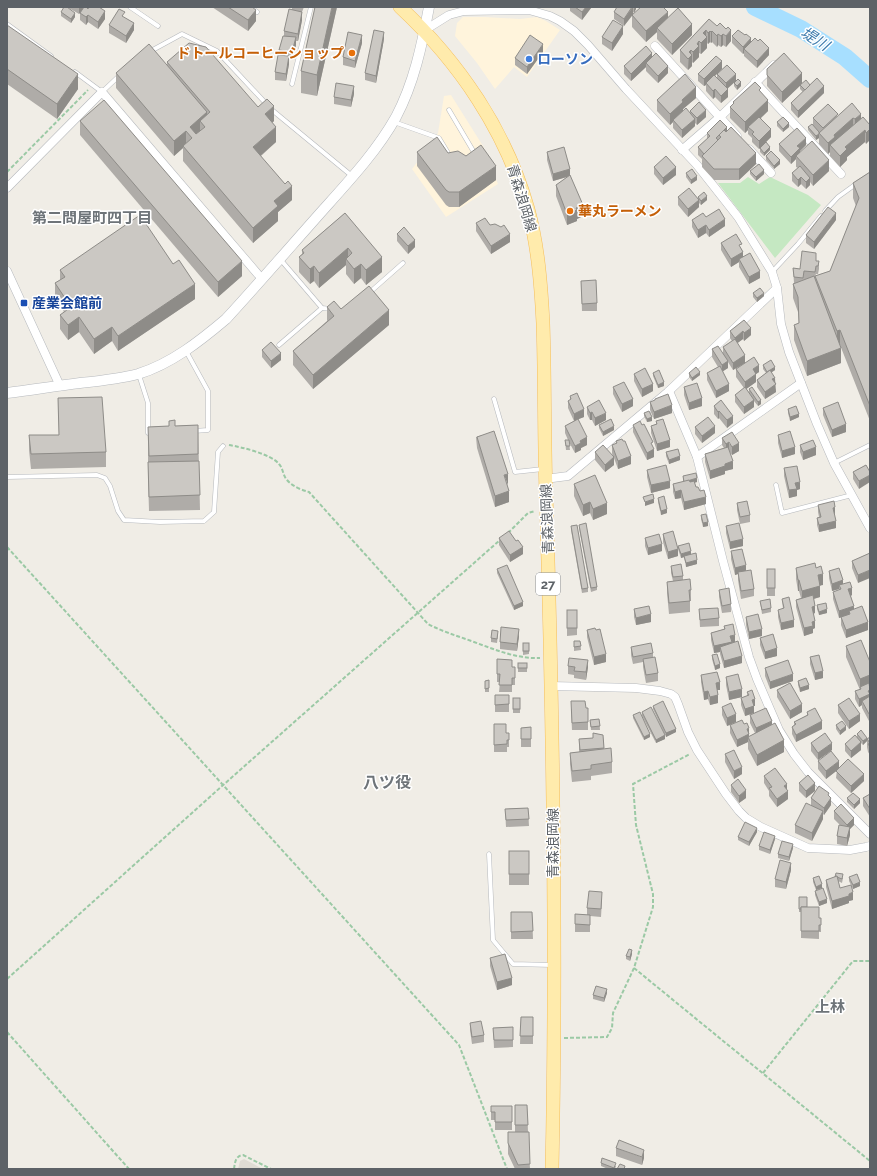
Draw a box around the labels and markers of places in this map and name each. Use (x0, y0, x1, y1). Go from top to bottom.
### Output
place label: ドトールコーヒーショップ (177, 45, 344, 61)
marker: ドトールコーヒーショップ (347, 48, 357, 58)
place label: ローソン (537, 51, 593, 67)
marker: ローソン (524, 54, 534, 64)
place label: 華丸ラーメン (578, 203, 661, 219)
marker: 華丸ラーメン (565, 206, 575, 216)
place label: 産業会館前 (32, 295, 102, 311)
marker: 産業会館前 (19, 298, 29, 308)

